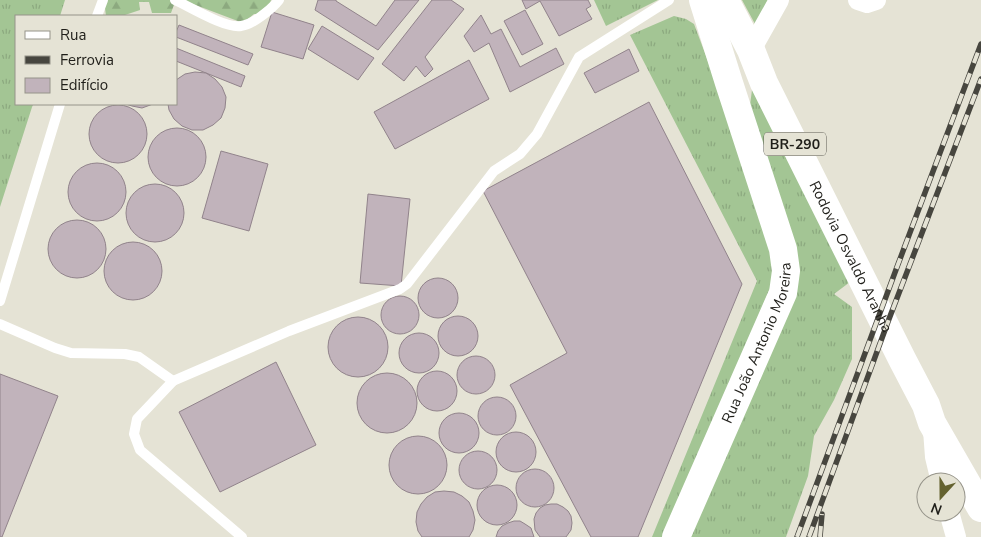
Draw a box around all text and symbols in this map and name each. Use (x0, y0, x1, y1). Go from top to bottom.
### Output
legend (15, 15, 178, 105)
text: Rua (60, 25, 86, 45)
text: Ferrovia (60, 50, 114, 70)
text: Edifício (60, 75, 108, 95)
road number: BR-290 (764, 132, 826, 156)
street label: Rodovia Osvaldo Aranha (805, 178, 897, 336)
street label: Rua João Antonio Moreira (717, 261, 796, 427)
north arrow (916, 472, 966, 522)
text: N (928, 498, 945, 519)

